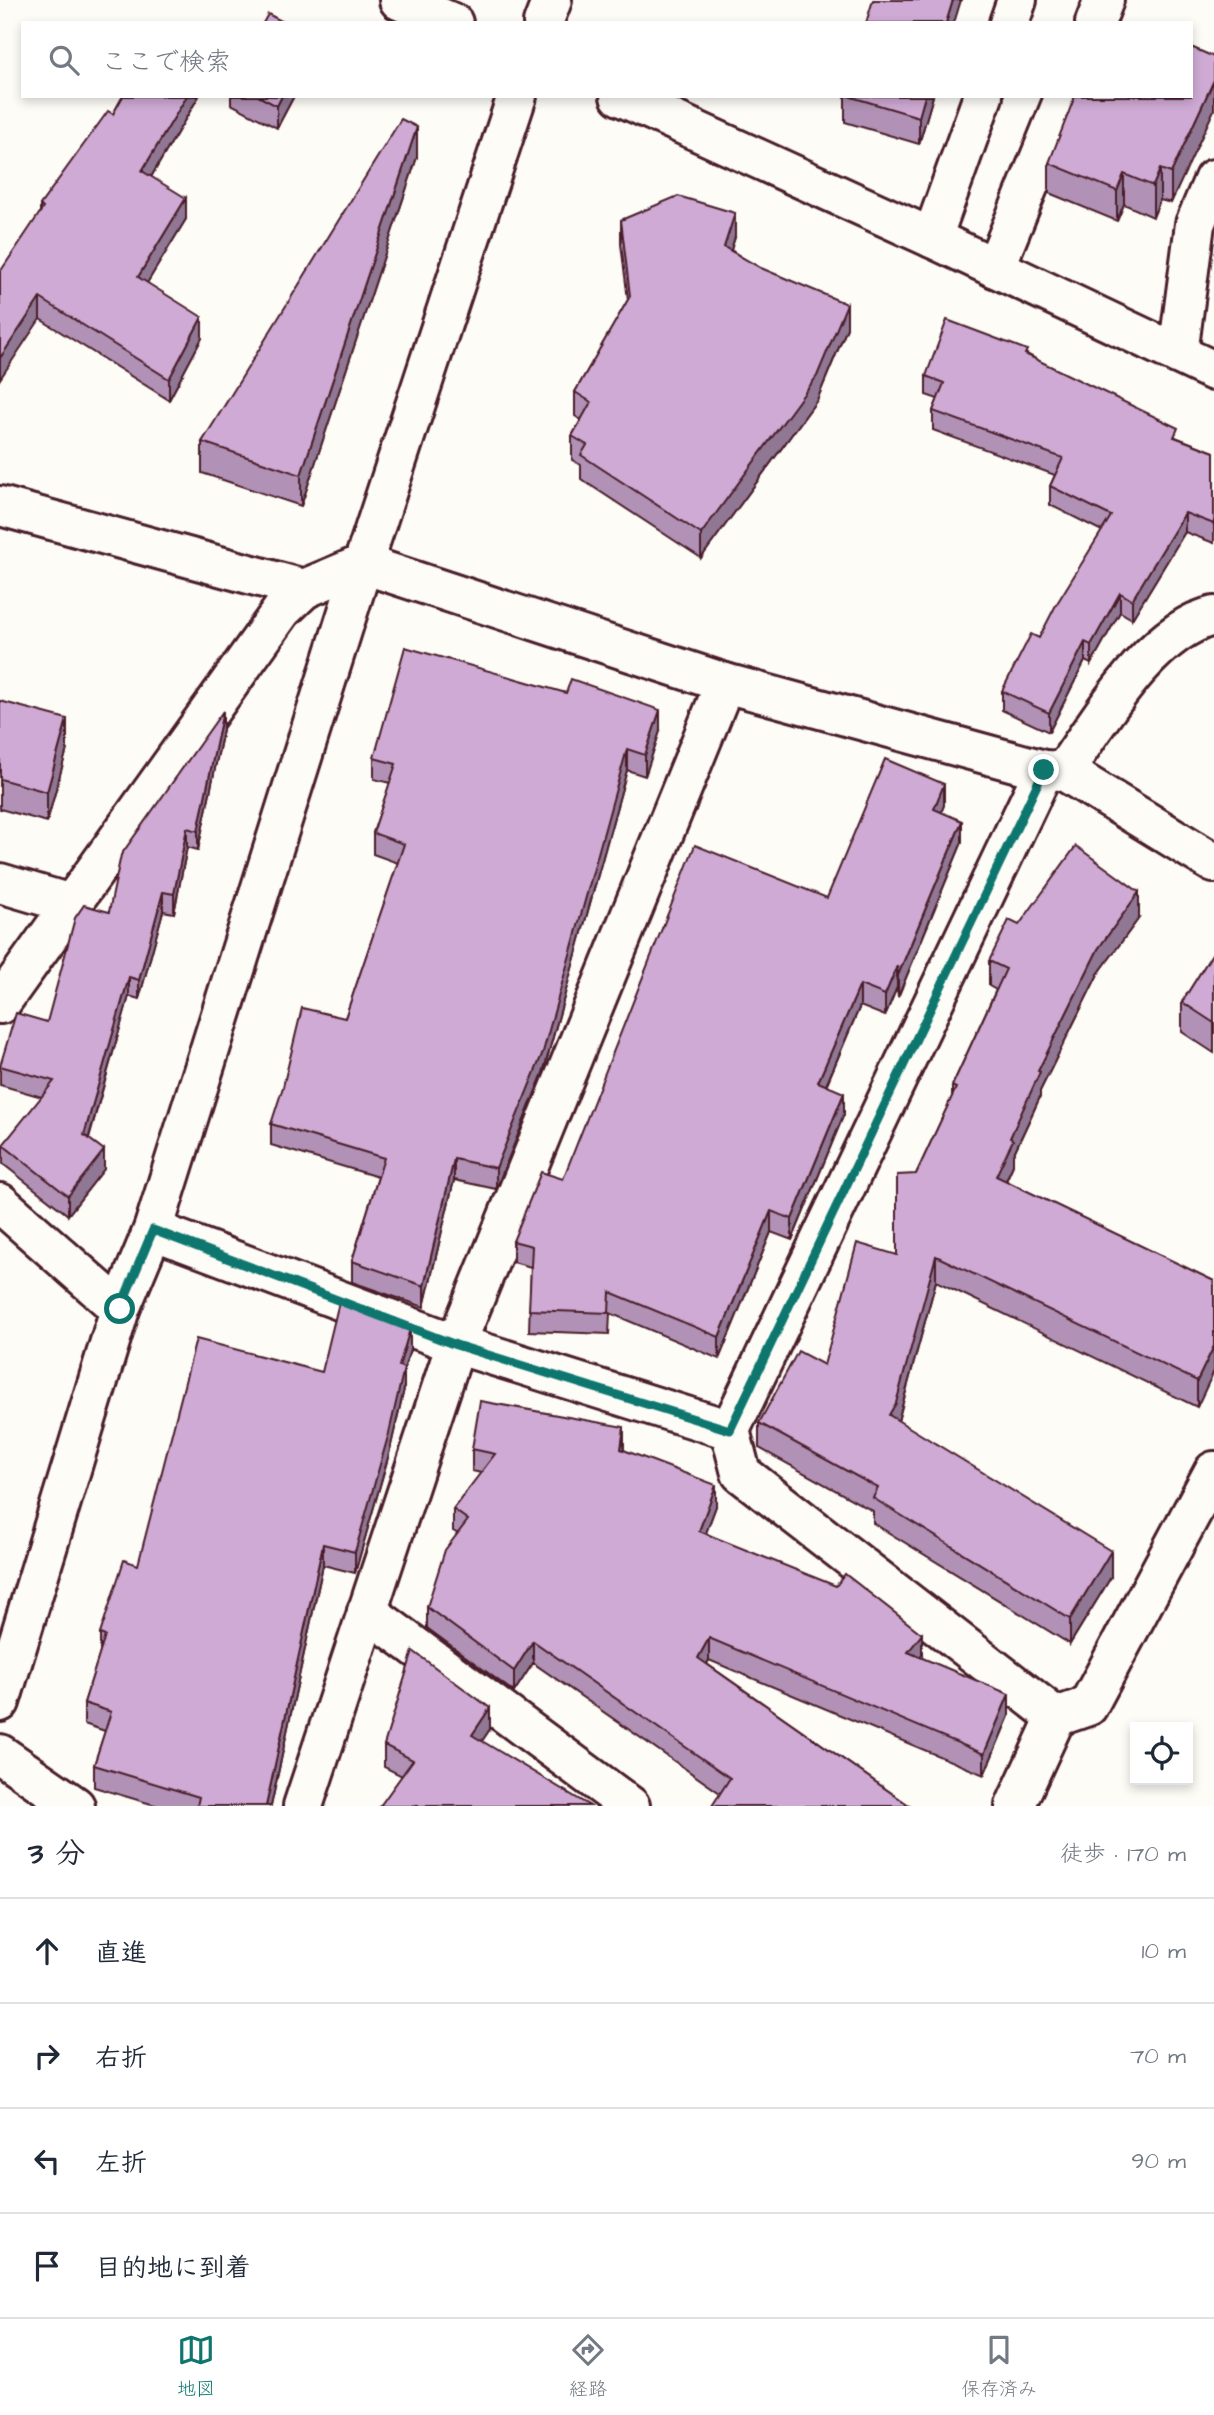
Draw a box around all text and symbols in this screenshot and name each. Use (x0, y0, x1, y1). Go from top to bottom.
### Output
search box (21, 21, 1193, 98)
icon: search (45, 41, 83, 79)
text: ここで検索 (101, 44, 231, 80)
route end (1028, 754, 1059, 785)
route start (104, 1293, 135, 1324)
map controls (1130, 1722, 1193, 1785)
button: locate (1130, 1722, 1193, 1785)
text: 3 分 (28, 1833, 85, 1875)
text: 徒歩 · 170 m (1060, 1838, 1186, 1870)
icon: ahead (28, 1932, 66, 1970)
text: 直進 (95, 1935, 147, 1971)
text: 10 m (1141, 1935, 1186, 1967)
icon: right (28, 2037, 66, 2075)
text: 右折 (95, 2040, 147, 2076)
text: 70 m (1130, 2040, 1186, 2072)
icon: left (28, 2142, 66, 2180)
text: 左折 (95, 2145, 147, 2181)
text: 90 m (1131, 2145, 1186, 2177)
icon: arrive (28, 2247, 66, 2285)
text: 目的地に到着 (95, 2250, 251, 2286)
tab: 地図 (177, 2331, 215, 2403)
tab: 経路 (569, 2331, 607, 2403)
tab: 保存済み (961, 2331, 1037, 2403)

